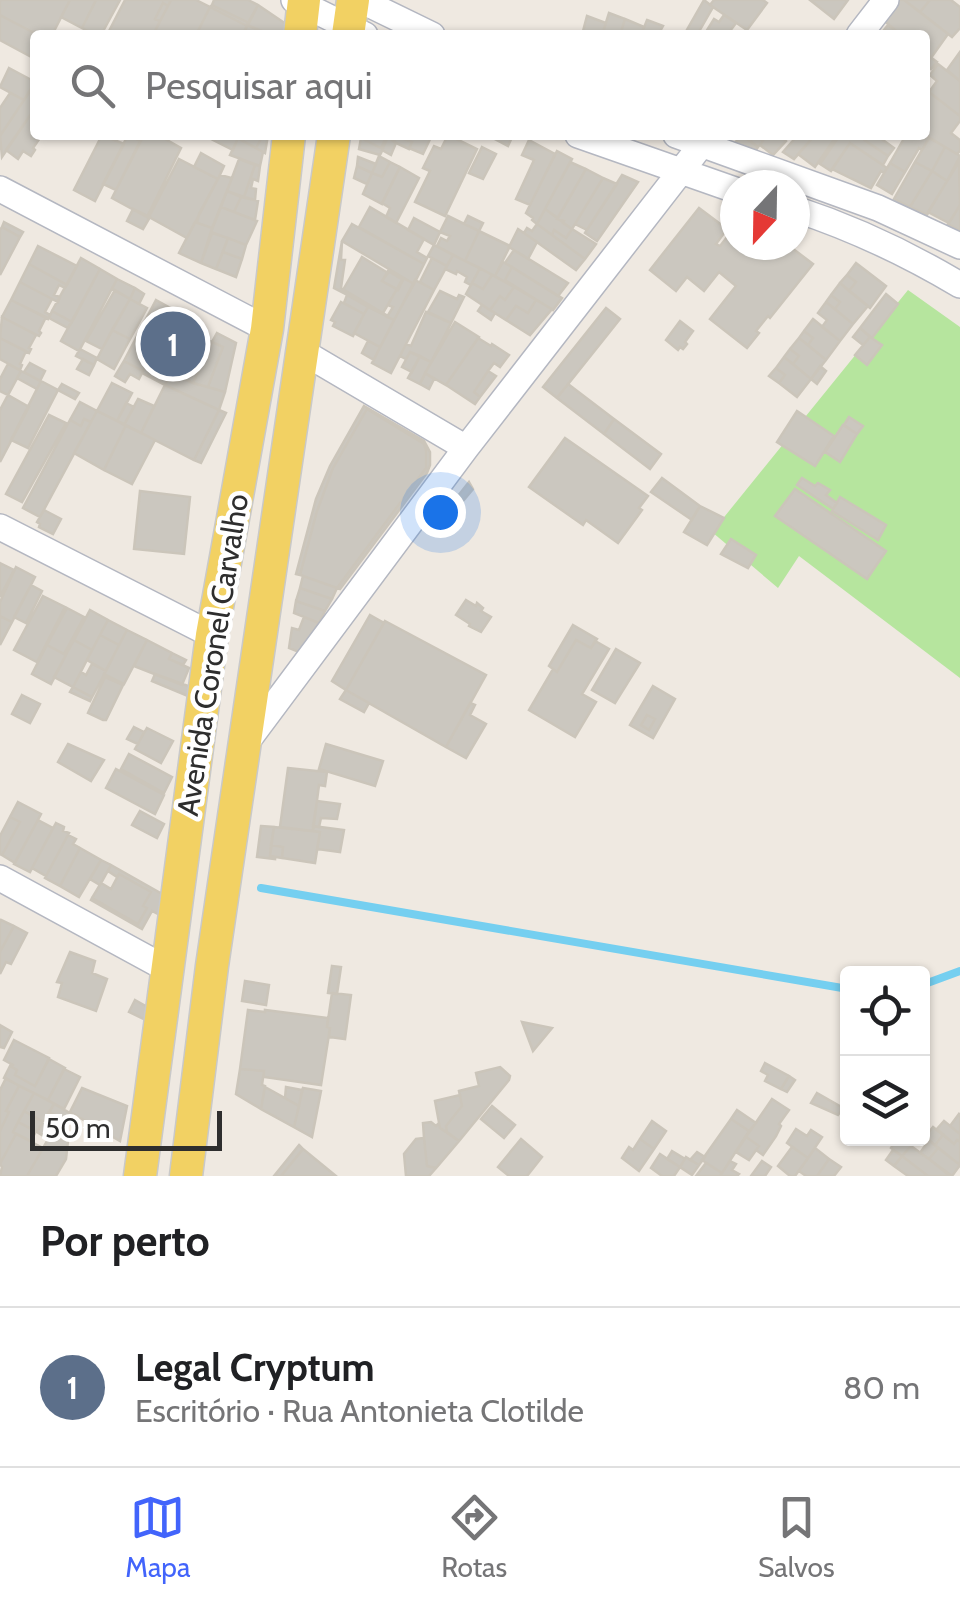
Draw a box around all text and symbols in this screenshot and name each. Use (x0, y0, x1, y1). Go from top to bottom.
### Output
search box (30, 30, 930, 140)
icon: search (65, 58, 120, 113)
text: Pesquisar aqui (145, 62, 372, 109)
north arrow (720, 170, 810, 260)
pin: 1 (140, 306, 206, 382)
your location (415, 487, 466, 538)
street label: Avenida Coronel Carvalho (169, 491, 256, 819)
map controls (840, 966, 930, 1146)
button: locate (840, 966, 930, 1056)
button: layers (840, 1056, 930, 1146)
scale bar (30, 1106, 222, 1150)
text: 50 m (45, 1111, 111, 1145)
text: Por perto (40, 1215, 210, 1267)
text: Legal Cryptum (135, 1344, 375, 1391)
text: 1 (67, 1368, 78, 1407)
text: 80 m (843, 1368, 920, 1407)
text: Escritório · Rua Antonieta Clotilde (135, 1391, 584, 1430)
tab: Mapa (125, 1490, 190, 1584)
tab: Rotas (441, 1490, 507, 1584)
tab: Salvos (758, 1490, 835, 1584)

